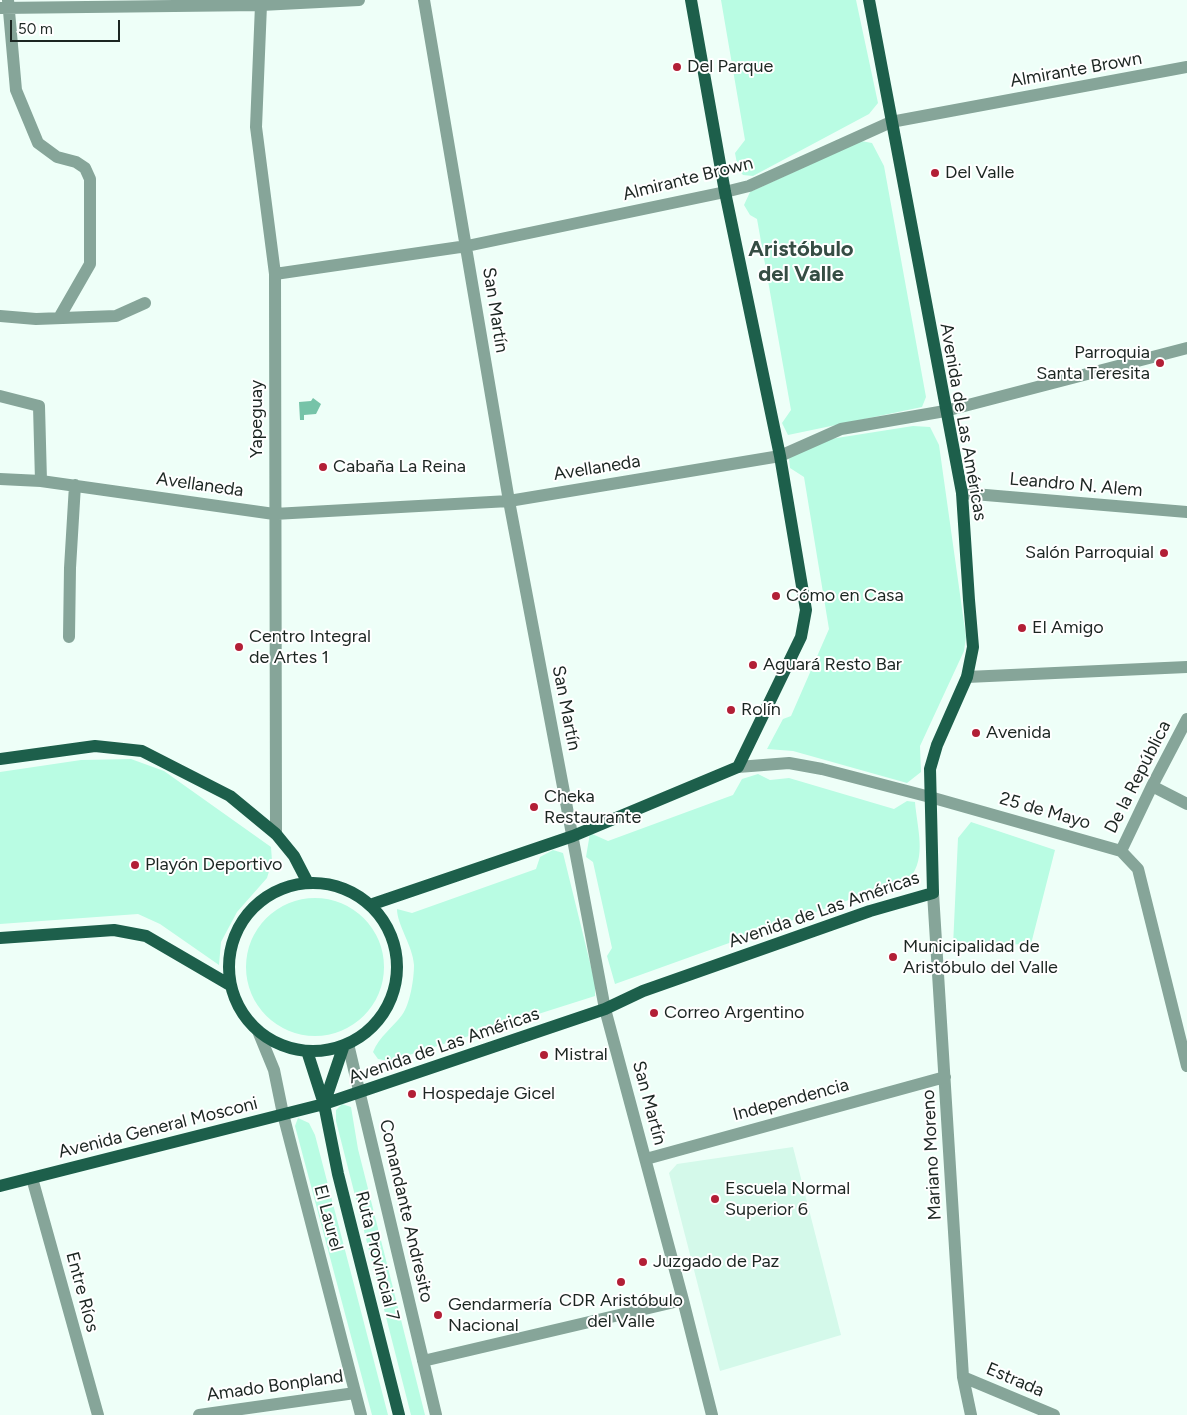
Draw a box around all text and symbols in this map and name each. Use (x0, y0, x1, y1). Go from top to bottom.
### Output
scale bar (12, 10, 122, 42)
text: 50 m (18, 20, 53, 38)
street label: Almirante Brown (1008, 48, 1144, 92)
place label: Del Parque (687, 56, 773, 78)
marker: Del Parque (671, 61, 683, 73)
street label: Almirante Brown (621, 152, 755, 206)
place label: Del Valle (945, 162, 1014, 184)
marker: Del Valle (929, 167, 941, 179)
district label: Aristóbulo del Valle (748, 237, 854, 288)
street label: San Martín (478, 266, 512, 354)
street label: Avenida de Las Américas (935, 321, 991, 523)
place label: Parroquia Santa Teresita (1036, 342, 1150, 384)
marker: Parroquia Santa Teresita (1154, 357, 1166, 369)
street label: Yapeguay (246, 380, 268, 458)
street label: Avellaneda (552, 450, 642, 486)
place label: Cabaña La Reina (333, 456, 466, 478)
marker: Cabaña La Reina (317, 461, 329, 473)
street label: Avellaneda (155, 468, 245, 502)
street label: Leandro N. Alem (1009, 468, 1143, 502)
place label: Salón Parroquial (1025, 542, 1154, 564)
marker: Salón Parroquial (1158, 547, 1170, 559)
place label: Cómo en Casa (786, 585, 904, 607)
marker: Cómo en Casa (770, 590, 782, 602)
place label: El Amigo (1032, 617, 1104, 639)
marker: El Amigo (1016, 622, 1028, 634)
place label: Centro Integral de Artes 1 (249, 626, 371, 669)
marker: Centro Integral de Artes 1 (233, 641, 245, 653)
place label: Aguará Resto Bar (763, 654, 902, 676)
marker: Aguará Resto Bar (747, 659, 759, 671)
street label: San Martín (547, 664, 585, 752)
place label: Rolín (741, 699, 781, 721)
marker: Rolín (725, 704, 737, 716)
street label: De la República (1100, 717, 1176, 837)
place label: Avenida (986, 722, 1051, 744)
marker: Avenida (970, 727, 982, 739)
place label: Cheka Restaurante (544, 786, 641, 829)
street label: 25 de Mayo (997, 788, 1093, 834)
marker: Cheka Restaurante (528, 801, 540, 813)
place label: Playón Deportivo (145, 854, 283, 876)
marker: Playón Deportivo (129, 859, 141, 871)
street label: Avenida de Las Américas (726, 867, 922, 953)
place label: Municipalidad de Aristóbulo del Valle (903, 936, 1058, 979)
marker: Municipalidad de Aristóbulo del Valle (887, 951, 899, 963)
place label: Correo Argentino (664, 1002, 804, 1024)
street label: Avenida de Las Américas (346, 1003, 542, 1089)
marker: Correo Argentino (648, 1007, 660, 1019)
place label: Mistral (554, 1044, 608, 1066)
marker: Mistral (538, 1049, 550, 1061)
street label: San Martín (627, 1059, 671, 1147)
street label: Independencia (731, 1074, 851, 1126)
place label: Hospedaje Gicel (422, 1083, 555, 1105)
marker: Hospedaje Gicel (406, 1088, 418, 1100)
street label: Mariano Moreno (918, 1089, 946, 1221)
street label: Avenida General Mosconi (56, 1093, 260, 1163)
street label: Comandante Andresito (374, 1117, 438, 1305)
place label: Escuela Normal Superior 6 (725, 1178, 850, 1220)
street label: El Laurel (309, 1183, 347, 1253)
street label: Ruta Provincial 7 (350, 1189, 404, 1323)
marker: Escuela Normal Superior 6 (709, 1193, 721, 1205)
street label: Entre Ríos (61, 1250, 103, 1334)
place label: Juzgado de Paz (653, 1251, 779, 1273)
marker: Juzgado de Paz (637, 1256, 649, 1268)
marker: CDR Aristóbulo del Valle (615, 1276, 627, 1288)
place label: CDR Aristóbulo del Valle (559, 1290, 683, 1332)
place label: Gendarmería Nacional (448, 1294, 552, 1336)
marker: Gendarmería Nacional (432, 1309, 444, 1321)
street label: Estrada (983, 1358, 1047, 1402)
street label: Amado Bonpland (205, 1366, 345, 1406)

